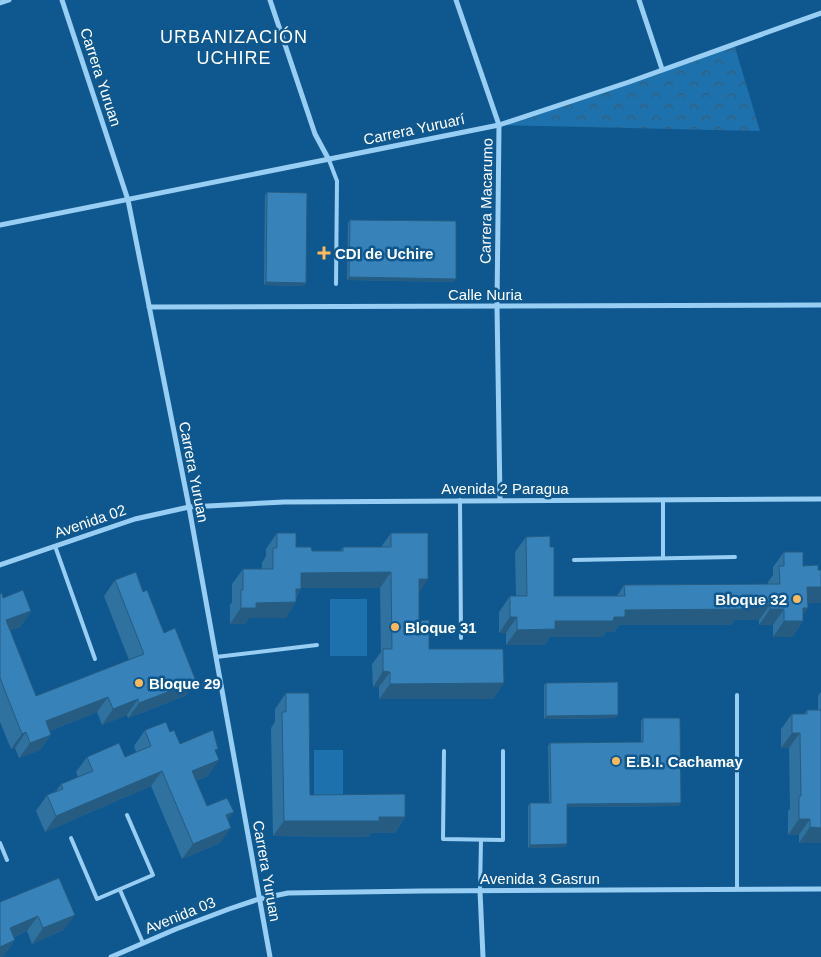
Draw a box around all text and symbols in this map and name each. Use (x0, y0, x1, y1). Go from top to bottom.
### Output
street label: Carrera Yuruan (77, 26, 125, 128)
district label: URBANIZACIÓN UCHIRE (160, 26, 308, 68)
street label: Carrera Yuruarí (362, 110, 467, 148)
street label: Carrera Macarumo (476, 138, 496, 264)
place label: CDI de Uchire (335, 245, 433, 262)
marker: CDI de Uchire (317, 246, 331, 260)
street label: Calle Nuria (448, 286, 523, 303)
street label: Carrera Yuruan (176, 420, 212, 524)
street label: Avenida 2 Paragua (441, 480, 569, 497)
street label: Avenida 02 (52, 501, 128, 541)
place label: Bloque 32 (715, 591, 787, 608)
marker: Bloque 32 (791, 593, 803, 605)
place label: Bloque 31 (405, 619, 477, 636)
marker: Bloque 31 (389, 621, 401, 633)
place label: Bloque 29 (149, 675, 221, 692)
marker: Bloque 29 (133, 677, 145, 689)
place label: E.B.I. Cachamay (626, 753, 743, 770)
marker: E.B.I. Cachamay (610, 755, 622, 767)
street label: Carrera Yuruan (250, 819, 284, 923)
street label: Avenida 3 Gasrun (480, 870, 600, 887)
street label: Avenida 03 (142, 893, 218, 937)

